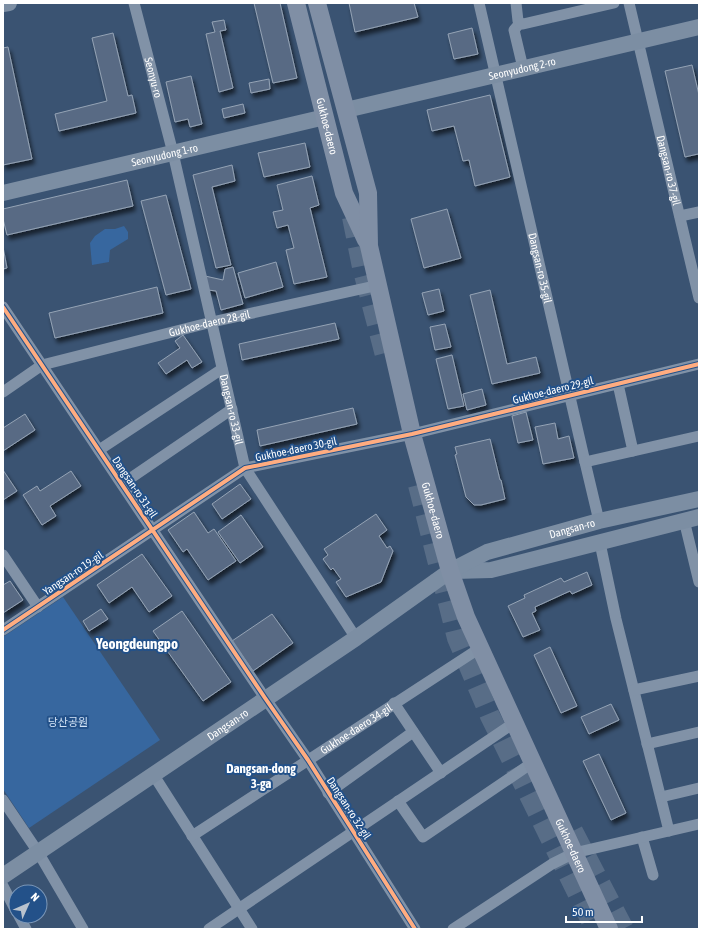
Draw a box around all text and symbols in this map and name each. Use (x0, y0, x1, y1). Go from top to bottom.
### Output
street label: Seonyudong 2-ro (488, 55, 557, 82)
street label: Seonyu-ro (142, 56, 164, 99)
street label: Gukhoe-daero (314, 97, 340, 156)
street label: Dangsan-ro 37-gil (655, 134, 683, 207)
street label: Seonyudong 1-ro (130, 141, 199, 168)
street label: Dangsan-ro 35-gil (526, 232, 554, 304)
street label: Gukhoe-daero 28-gil (168, 308, 251, 339)
street label: Dangsan-ro 33-gil (218, 373, 245, 446)
street label: Gukhoe-daero 29-gil (511, 374, 595, 406)
street label: Gukhoe-daero 30-gil (254, 435, 338, 463)
street label: Dangsan-ro 31-gil (110, 454, 160, 520)
street label: Gukhoe-daero (420, 481, 447, 540)
street label: Dangsan-ro (548, 516, 596, 541)
street label: Yangsan-ro 19-gil (41, 548, 105, 597)
district label: Yeongdeungpo (95, 635, 178, 652)
street label: Gukhoe-daero 34-gil (318, 701, 394, 757)
street label: Dangsan-ro (205, 706, 250, 743)
park label: 당산공원 (48, 716, 88, 728)
district label: Dangsan-dong 3-ga (226, 761, 296, 791)
street label: Dangsan-ro 32-gil (324, 775, 374, 841)
street label: Gukhoe-daero (553, 817, 588, 875)
north arrow (8, 884, 48, 924)
text: N (29, 890, 42, 903)
scale bar (566, 898, 642, 924)
text: 50 m (572, 905, 594, 919)

